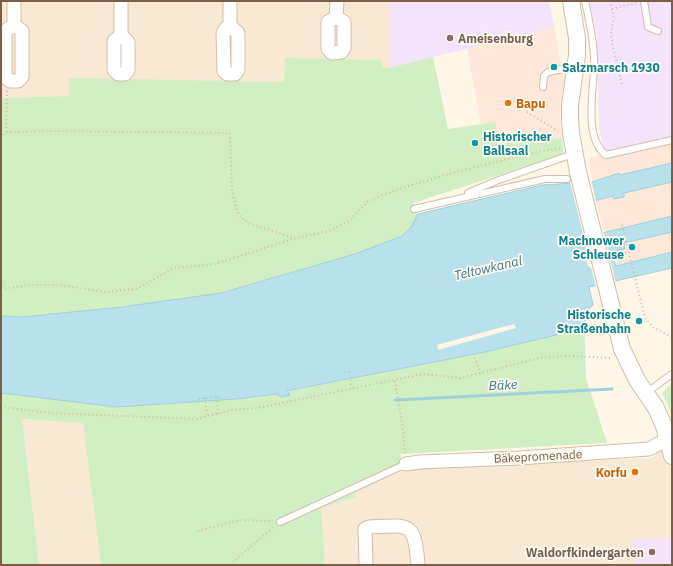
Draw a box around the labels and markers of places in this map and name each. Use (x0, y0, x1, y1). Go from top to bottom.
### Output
place label: Ameisenburg (458, 31, 533, 46)
marker: Ameisenburg (445, 33, 455, 43)
place label: Salzmarsch 1930 (562, 60, 660, 75)
marker: Salzmarsch 1930 (549, 62, 559, 72)
place label: Bapu (516, 96, 545, 111)
marker: Bapu (503, 98, 513, 108)
place label: Historischer Ballsaal (483, 129, 552, 158)
marker: Historischer Ballsaal (470, 138, 480, 148)
place label: Machnower Schleuse (559, 233, 624, 262)
marker: Machnower Schleuse (627, 242, 637, 252)
place label: Historische Straßenbahn (557, 307, 631, 336)
marker: Historische Straßenbahn (634, 316, 644, 326)
place label: Korfu (596, 465, 627, 480)
marker: Korfu (630, 467, 640, 477)
place label: Waldorfkindergarten (526, 545, 644, 560)
marker: Waldorfkindergarten (647, 547, 657, 557)

